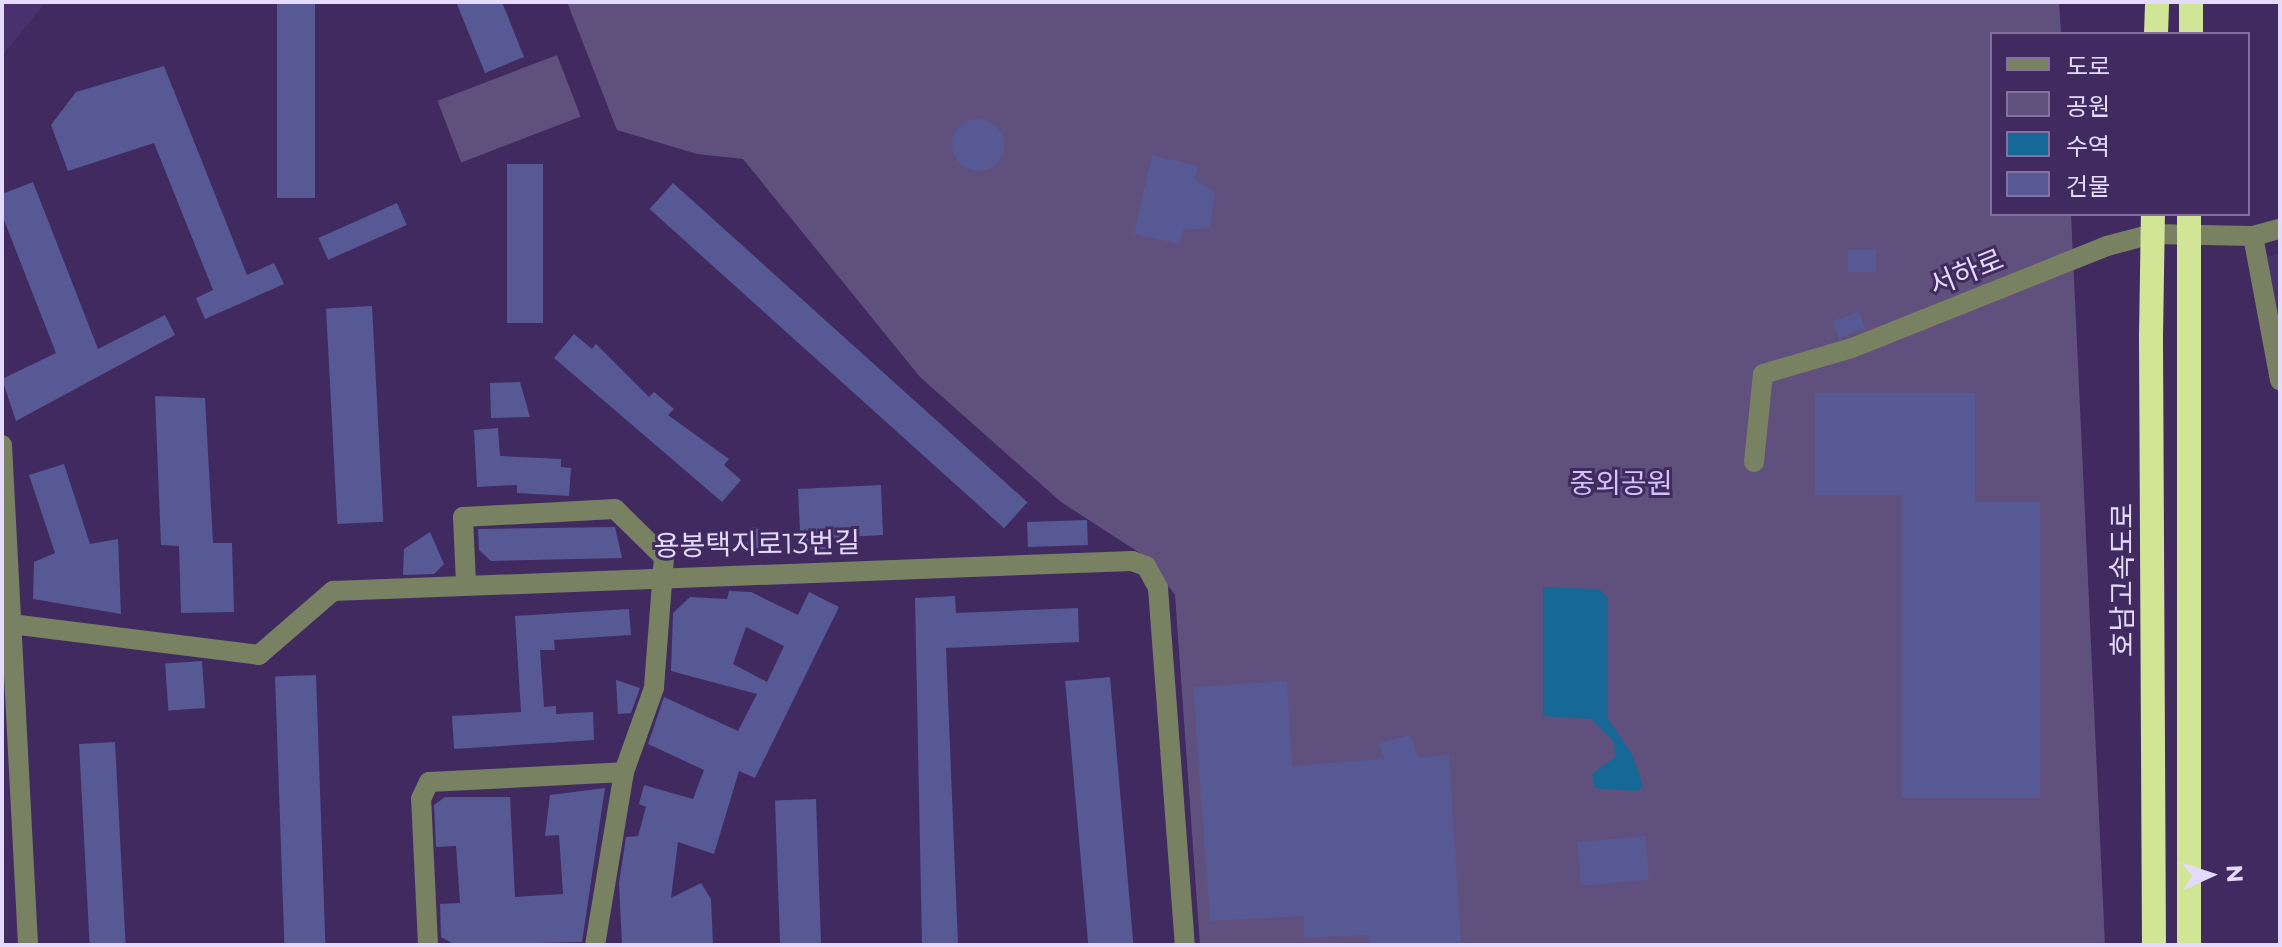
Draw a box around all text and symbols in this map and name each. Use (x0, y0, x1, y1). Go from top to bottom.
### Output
legend (1990, 32, 2250, 216)
text: 도로 (2066, 52, 2110, 81)
text: 공원 (2066, 92, 2110, 121)
text: 수역 (2066, 132, 2110, 161)
text: 건물 (2066, 172, 2110, 201)
street label: 서하로 (1924, 242, 2008, 302)
park label: 중외공원 (1569, 466, 1673, 500)
street label: 호남고속도로 (2105, 503, 2139, 657)
street label: 용봉택지로13번길 (654, 525, 860, 563)
north arrow (2170, 835, 2250, 915)
text: N (2221, 864, 2248, 883)

